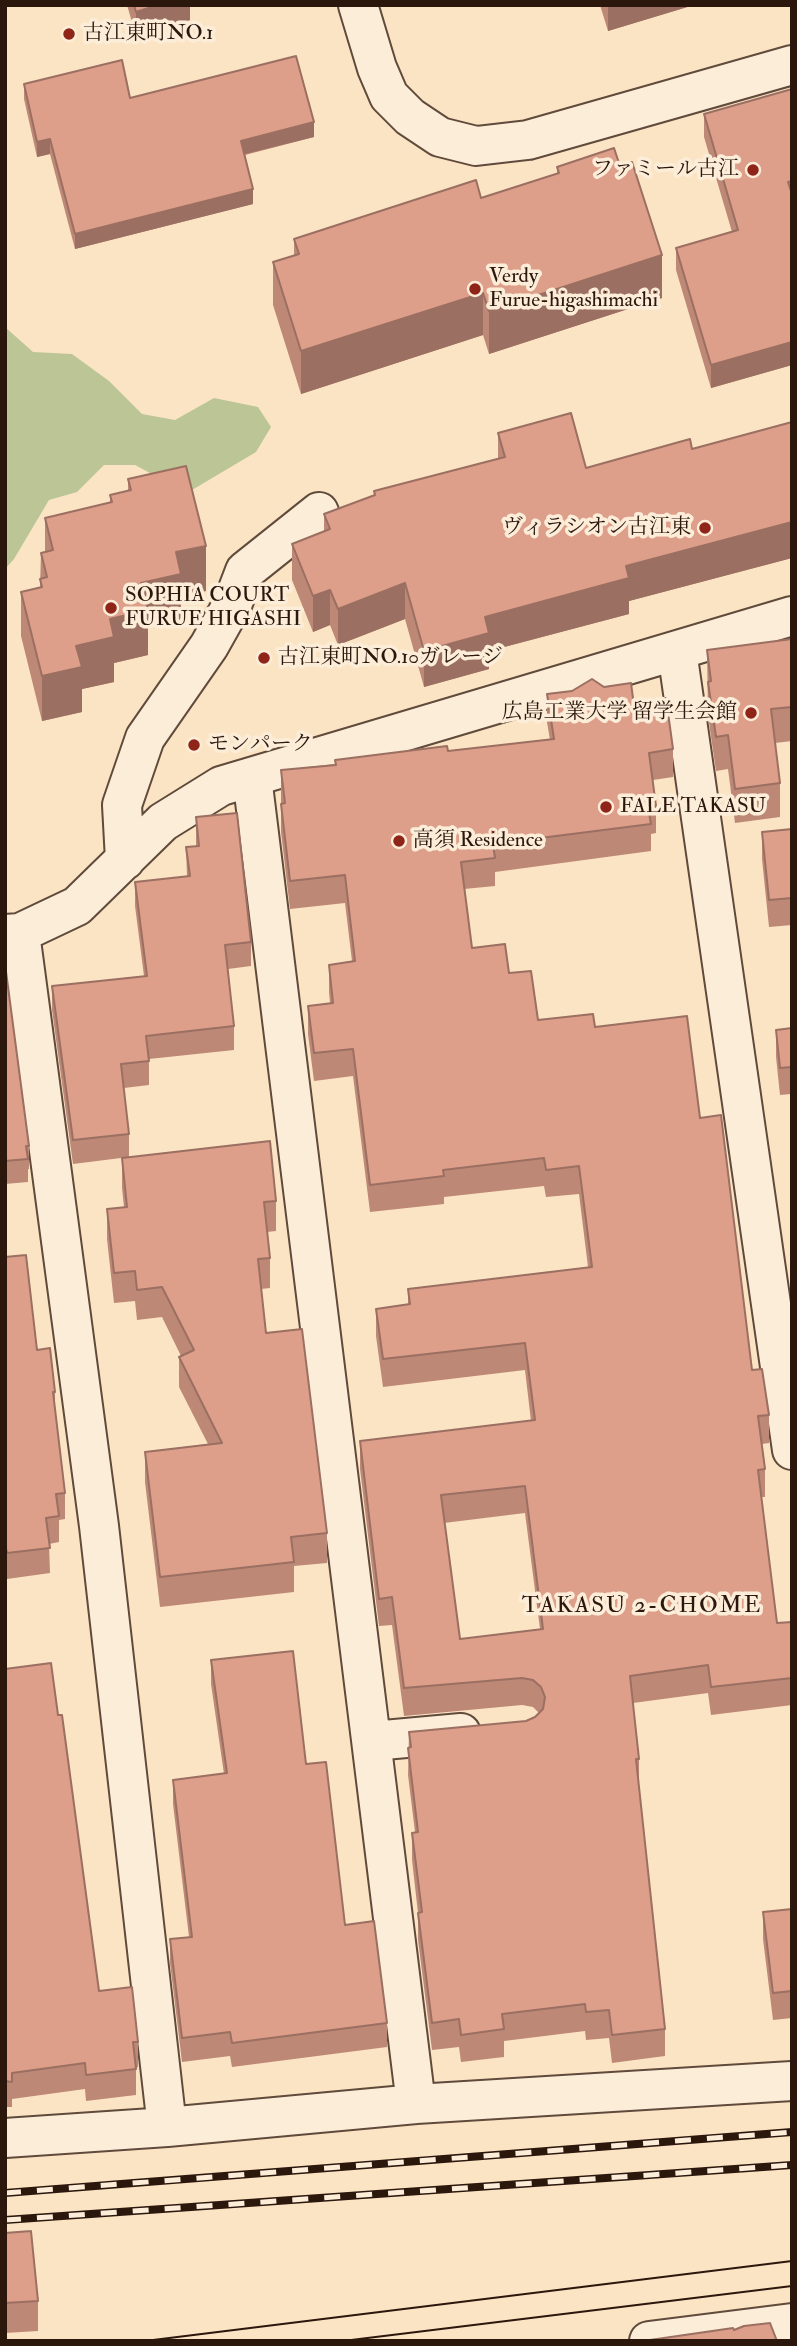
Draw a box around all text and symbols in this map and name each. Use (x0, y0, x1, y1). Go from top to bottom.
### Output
place label: 古江東町NO.1 (83, 21, 213, 47)
marker: 古江東町NO.1 (61, 26, 77, 42)
place label: ファミール古江 (592, 157, 739, 183)
marker: ファミール古江 (745, 162, 761, 178)
place label: Verdy Furue-higashimachi (489, 264, 658, 314)
marker: Verdy Furue-higashimachi (467, 281, 483, 297)
place label: ヴィラシオン古江東 (502, 515, 691, 541)
marker: ヴィラシオン古江東 (697, 520, 713, 536)
place label: SOPHIA COURT FURUE HIGASHI (125, 583, 301, 633)
marker: SOPHIA COURT FURUE HIGASHI (103, 600, 119, 616)
place label: 古江東町NO.10ガレージ (278, 645, 503, 671)
marker: 古江東町NO.10ガレージ (256, 650, 272, 666)
place label: 広島工業大学 留学生会館 (502, 700, 737, 726)
marker: 広島工業大学 留学生会館 (743, 705, 759, 721)
place label: モンパーク (208, 732, 313, 758)
marker: モンパーク (186, 737, 202, 753)
place label: FALE TAKASU (620, 794, 766, 820)
marker: FALE TAKASU (598, 799, 614, 815)
place label: 高須 Residence (413, 828, 543, 854)
marker: 高須 Residence (391, 833, 407, 849)
district label: TAKASU 2-CHOME (523, 1593, 761, 1621)

